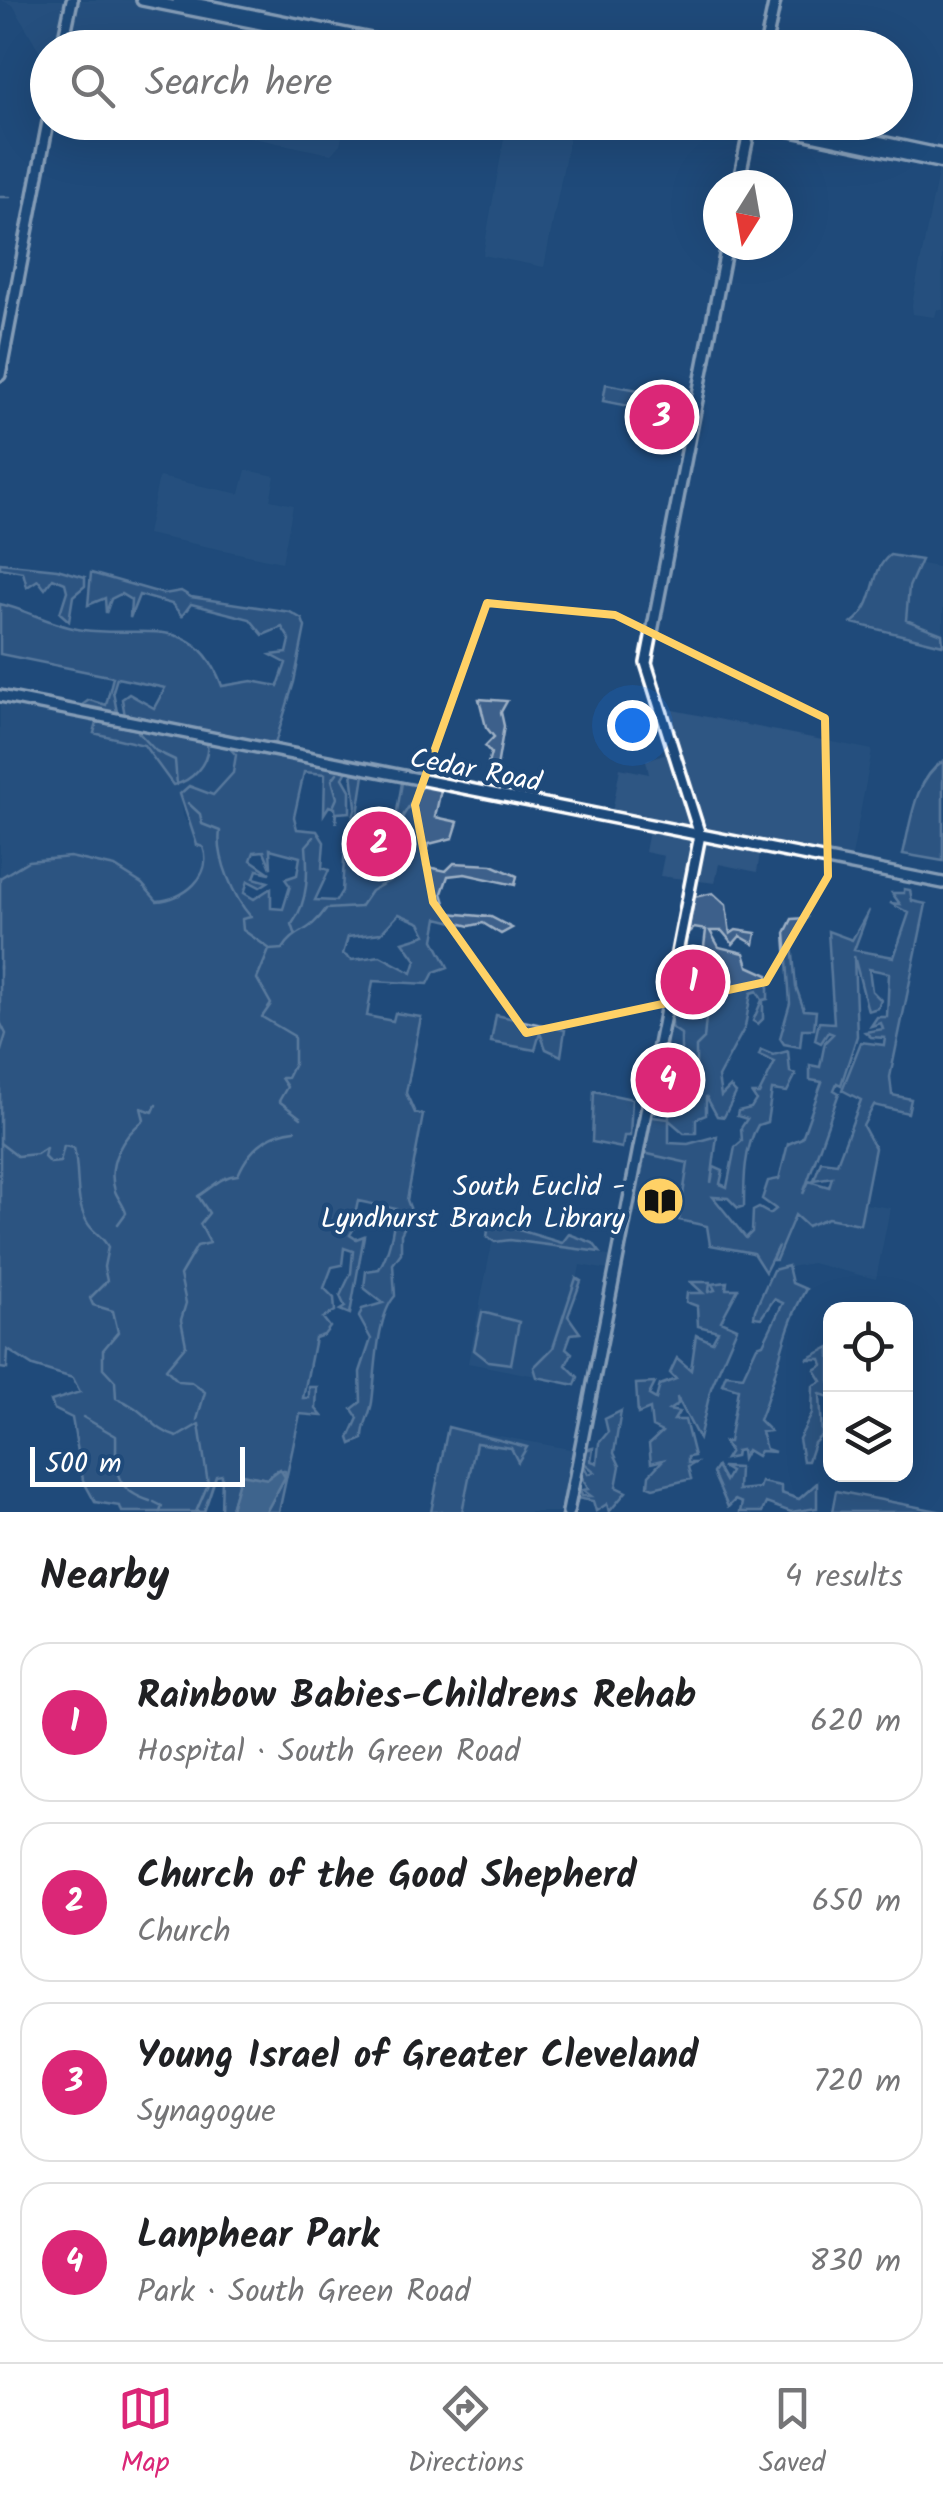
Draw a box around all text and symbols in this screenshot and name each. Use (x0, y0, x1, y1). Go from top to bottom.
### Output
search box (30, 30, 913, 140)
text: Search here (145, 55, 332, 115)
icon: search (65, 58, 120, 113)
north arrow (703, 170, 793, 260)
pin: 3 (630, 380, 694, 454)
your location (607, 700, 658, 751)
street label: Cedar Road (406, 737, 546, 806)
pin: 2 (346, 806, 412, 882)
pin: 1 (660, 944, 726, 1020)
pin: 4 (636, 1042, 700, 1118)
place label: South Euclid - Lyndhurst Branch Library (321, 1165, 626, 1242)
library icon: South Euclid - Lyndhurst Branch Library (634, 1175, 686, 1227)
map controls (823, 1302, 913, 1482)
button: locate (823, 1302, 913, 1392)
button: layers (823, 1392, 913, 1482)
scale bar (30, 1442, 245, 1486)
text: 500 m (45, 1442, 122, 1487)
text: Nearby (40, 1544, 169, 1611)
text: 4 results (785, 1552, 903, 1603)
text: Rainbow Babies-Childrens Rehab (137, 1667, 696, 1727)
text: 1 (70, 1697, 79, 1748)
text: 620 m (810, 1697, 901, 1748)
text: Hospital · South Green Road (137, 1727, 520, 1778)
text: Church of the Good Shepherd (137, 1847, 637, 1907)
text: 2 (65, 1877, 84, 1928)
text: 650 m (812, 1877, 901, 1928)
text: Church (137, 1907, 231, 1958)
text: Young Israel of Greater Cleveland (137, 2027, 699, 2087)
text: 3 (66, 2057, 83, 2108)
text: 720 m (813, 2057, 901, 2108)
text: Synagogue (137, 2087, 276, 2138)
text: Lanphear Park (137, 2207, 379, 2267)
text: 4 (66, 2237, 83, 2288)
text: 830 m (809, 2237, 901, 2288)
text: Park · South Green Road (137, 2267, 470, 2318)
tab: Map (118, 2381, 173, 2486)
tab: Directions (408, 2381, 524, 2486)
tab: Saved (759, 2381, 825, 2486)

